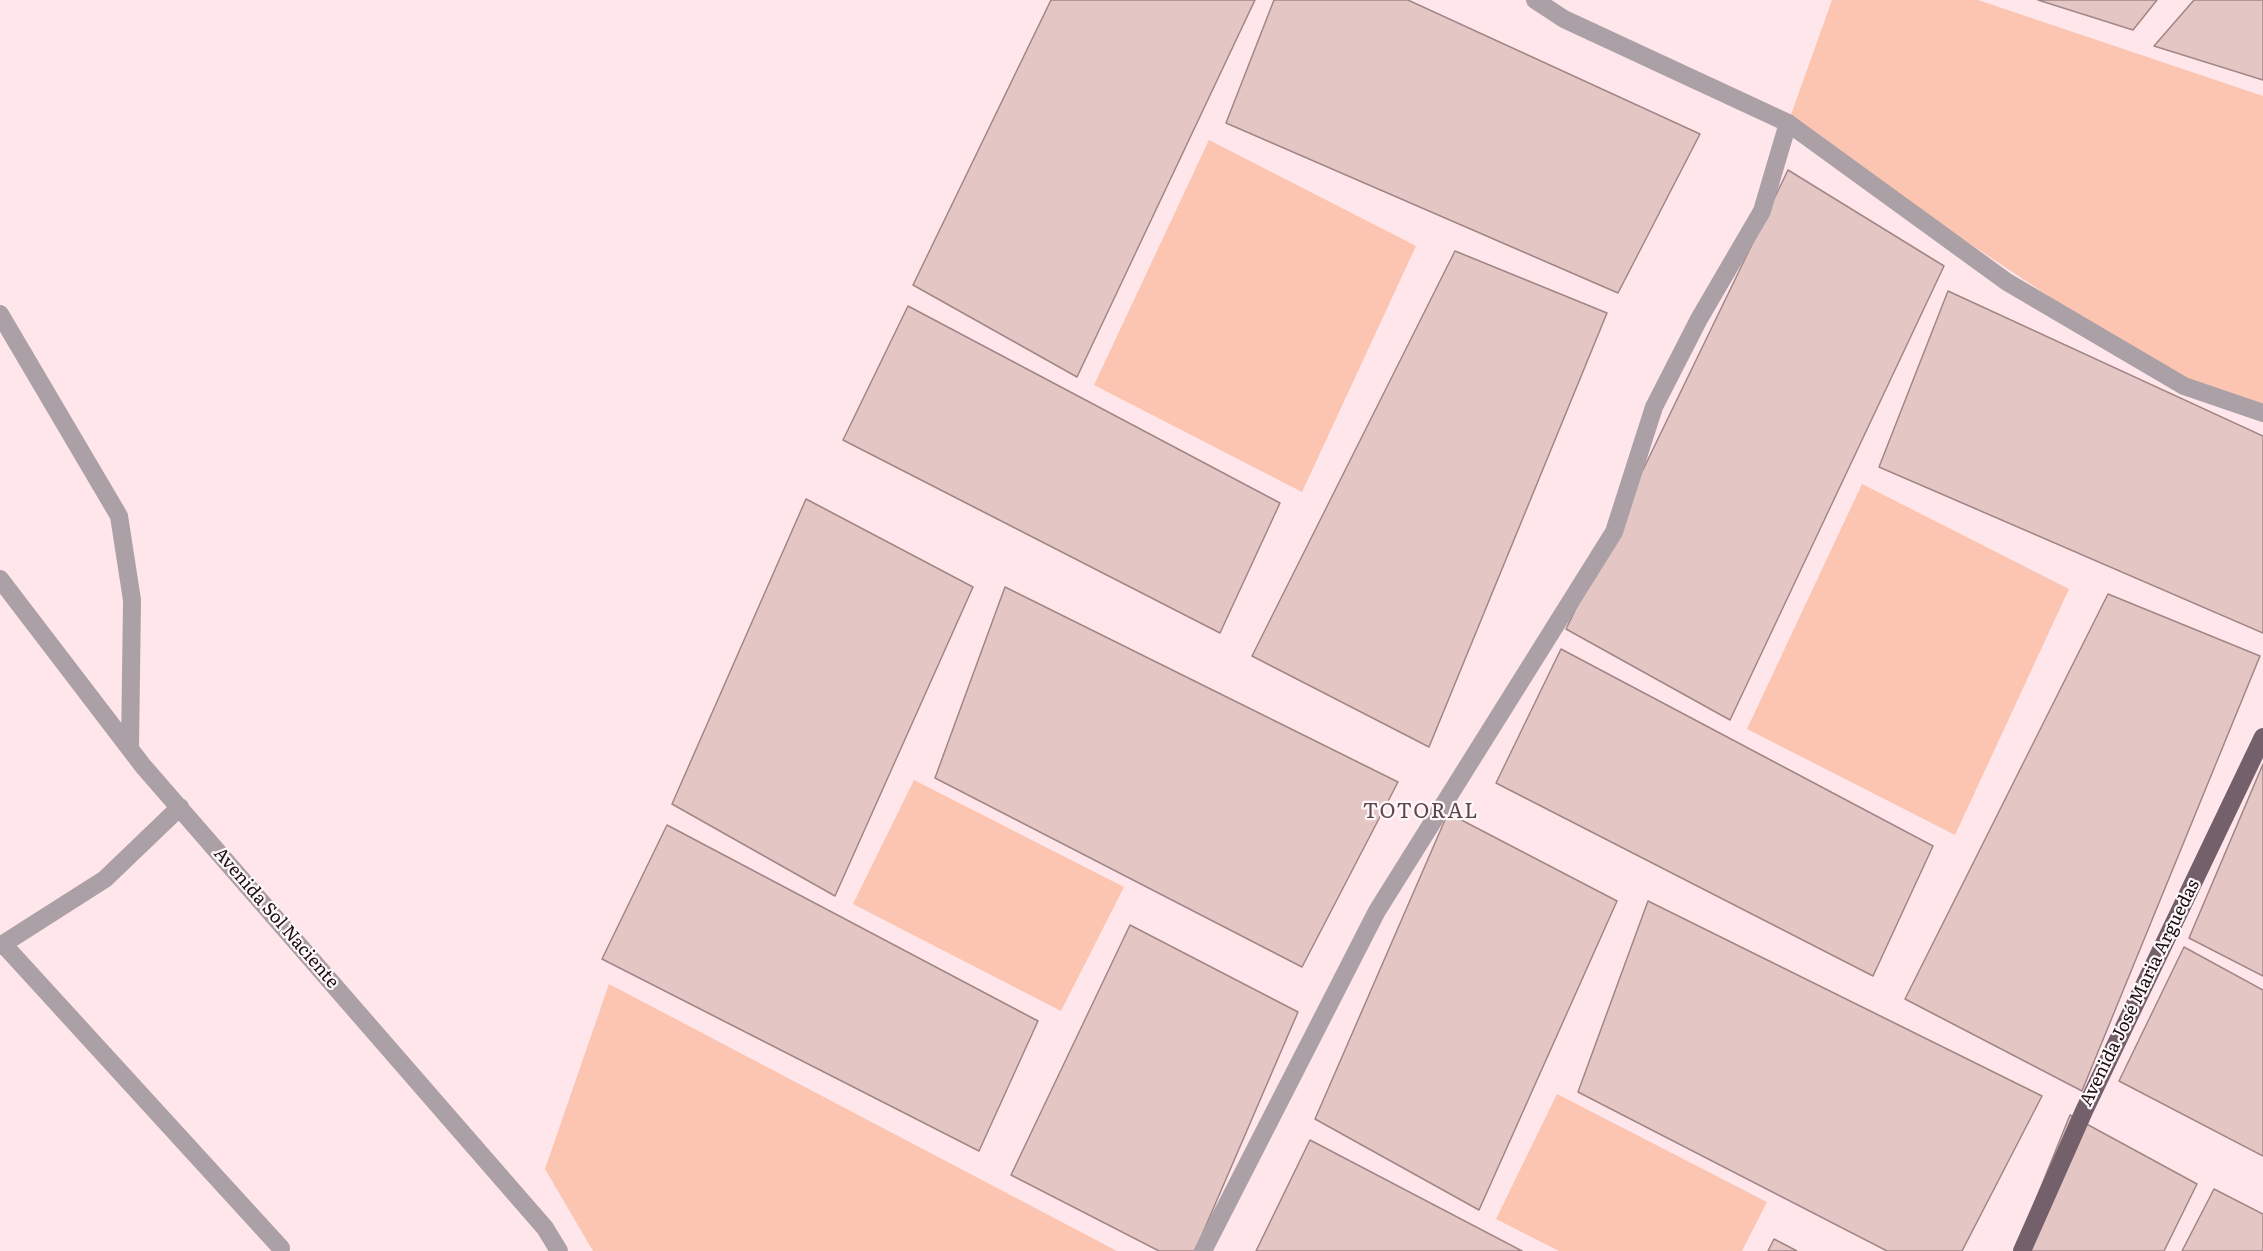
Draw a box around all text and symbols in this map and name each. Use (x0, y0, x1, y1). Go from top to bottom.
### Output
district label: TOTORAL (1363, 799, 1479, 825)
street label: Avenida Sol Naciente (209, 843, 343, 993)
street label: Avenida José Maria Arguedas (2076, 876, 2204, 1110)

